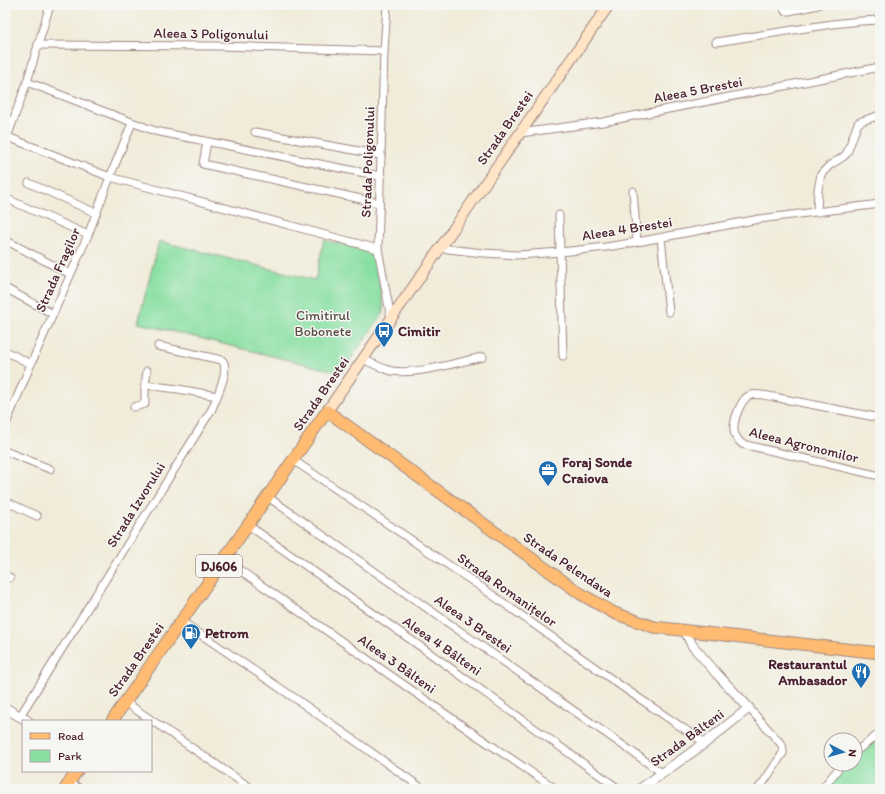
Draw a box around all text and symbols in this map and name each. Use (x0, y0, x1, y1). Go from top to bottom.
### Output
street label: Aleea 3 Poligonului (153, 24, 269, 44)
street label: Aleea 5 Brestei (652, 73, 744, 107)
street label: Strada Brestei (473, 88, 537, 168)
street label: Strada Poligonului (358, 106, 378, 218)
street label: Aleea 4 Brestei (581, 213, 673, 245)
street label: Strada Fragilor (32, 225, 84, 315)
park label: Cimitirul Bobonete (295, 307, 352, 340)
bus stop icon: Cimitir (373, 320, 395, 348)
place label: Cimitir (398, 323, 441, 340)
street label: Strada Brestei (289, 354, 353, 434)
street label: Aleea Agronomilor (748, 423, 861, 467)
place label: Foraj Sonde Craiova (562, 454, 633, 487)
street label: Strada Izvorului (103, 459, 169, 551)
office icon: Foraj Sonde Craiova (537, 459, 559, 487)
street label: Strada Pelendava (520, 529, 617, 602)
street label: Strada Romanițelor (454, 549, 560, 631)
road number: DJ606 (196, 555, 242, 577)
street label: Aleea 3 Brestei (431, 591, 515, 657)
street label: Aleea 4 Bâlteni (399, 613, 485, 679)
street label: Strada Brestei (104, 620, 168, 700)
fuel station icon: Petrom (180, 622, 202, 650)
place label: Petrom (205, 625, 249, 642)
street label: Aleea 3 Bâlteni (355, 631, 439, 697)
place label: Restaurantul Ambasador (768, 656, 848, 689)
restaurant icon: Restaurantul Ambasador (850, 661, 872, 689)
street label: Strada Bâlteni (647, 706, 727, 770)
legend (22, 720, 152, 772)
text: Road (58, 729, 84, 743)
north arrow (823, 732, 863, 772)
text: Park (58, 749, 82, 763)
text: N (846, 749, 859, 757)

